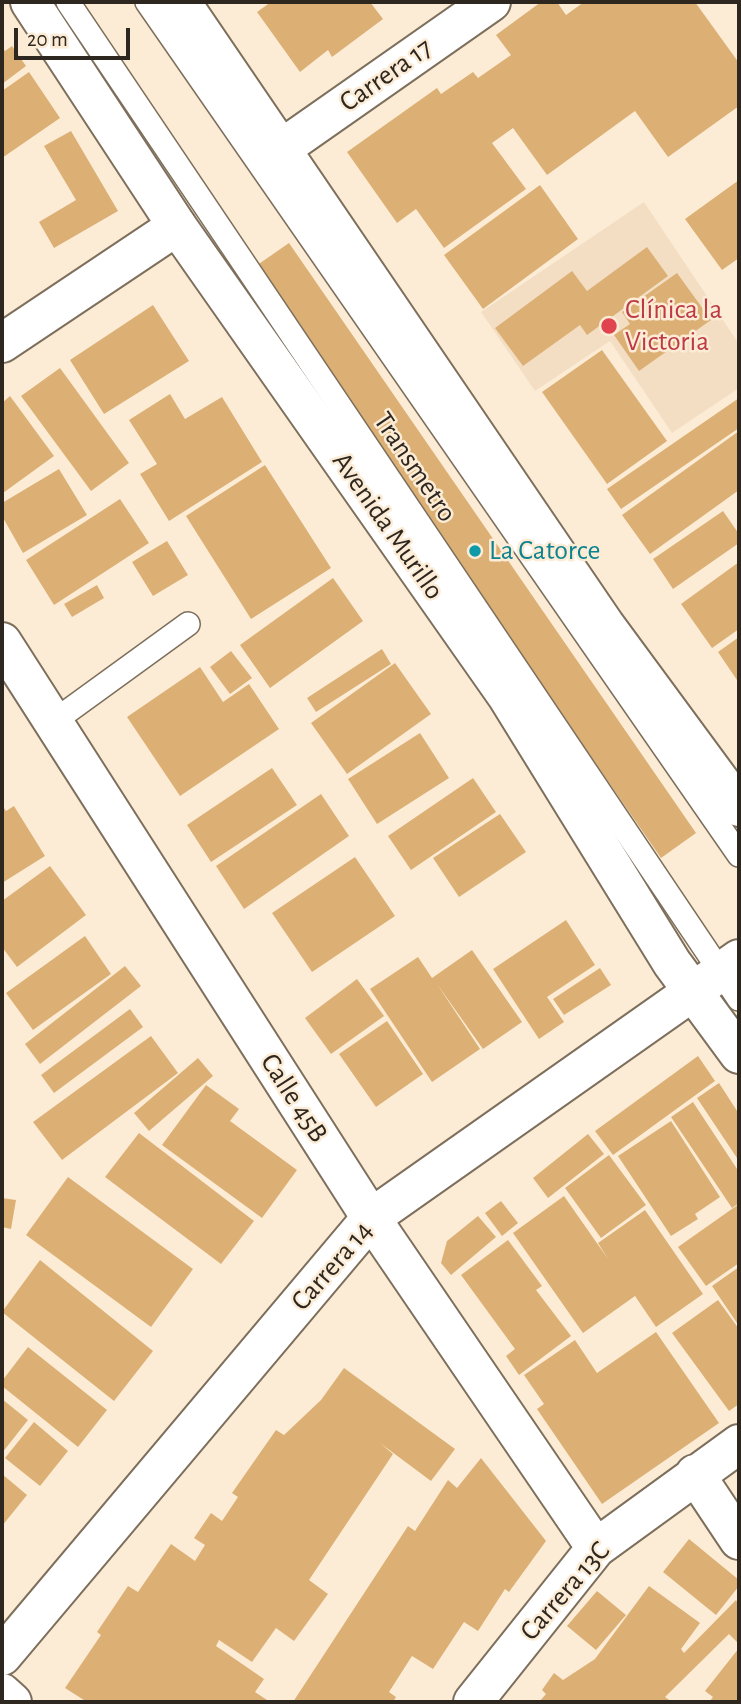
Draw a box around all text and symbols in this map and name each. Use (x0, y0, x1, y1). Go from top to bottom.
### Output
scale bar (18, 14, 133, 58)
text: 20 m (27, 29, 68, 50)
street label: Carrera 17 (333, 31, 439, 119)
place label: Clínica la Victoria (625, 293, 722, 359)
marker: Clínica la Victoria (599, 316, 619, 336)
street label: Transmetro (366, 406, 464, 528)
street label: Avenida Murillo (325, 446, 451, 606)
place label: La Catorce (489, 534, 600, 568)
marker: La Catorce (467, 543, 483, 559)
street label: Calle 45B (253, 1047, 335, 1149)
street label: Carrera 14 (284, 1214, 380, 1318)
street label: Carrera 13C (513, 1535, 617, 1647)

